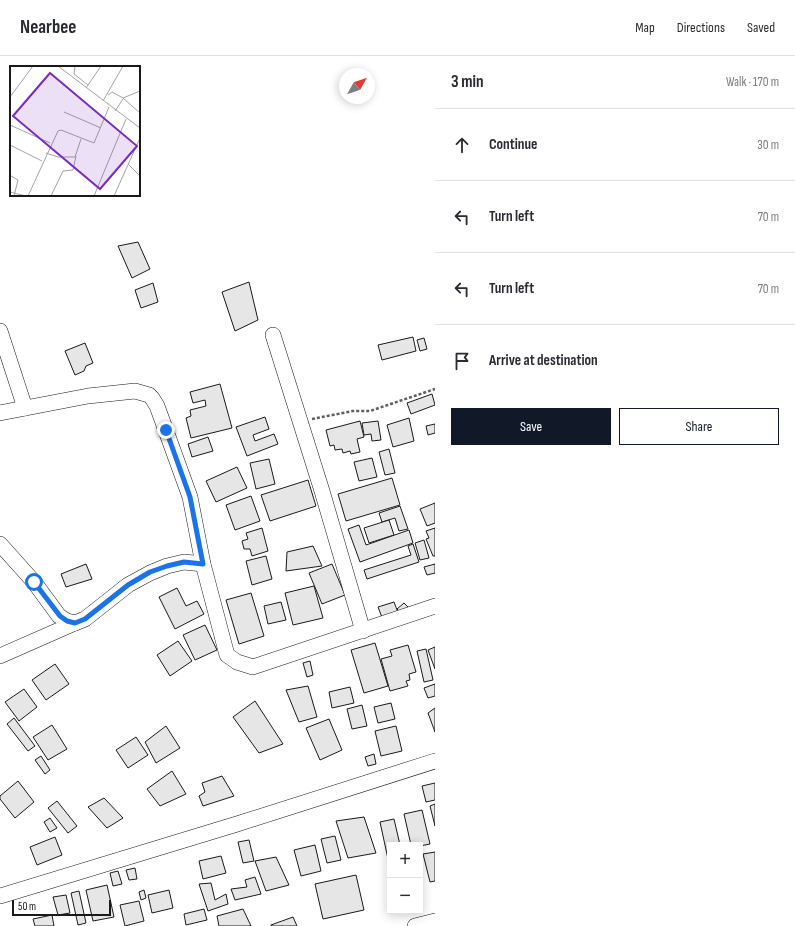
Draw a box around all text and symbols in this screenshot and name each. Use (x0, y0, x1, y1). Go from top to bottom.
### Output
text: Nearbee (20, 16, 76, 39)
text: Map (635, 19, 655, 36)
text: Directions (677, 19, 725, 36)
text: Saved (747, 19, 775, 36)
inset map (10, 66, 140, 196)
north arrow (339, 68, 375, 104)
text: 3 min (451, 72, 484, 92)
text: Walk · 170 m (726, 74, 779, 90)
icon: ahead (451, 134, 473, 156)
text: Continue (489, 135, 538, 154)
text: 30 m (757, 137, 779, 153)
icon: left (451, 206, 473, 228)
text: Turn left (489, 207, 534, 226)
text: 70 m (758, 209, 779, 225)
icon: left (451, 278, 473, 300)
text: Turn left (489, 279, 534, 298)
text: 70 m (758, 281, 779, 297)
icon: arrive (451, 350, 473, 372)
text: Arrive at destination (489, 351, 598, 370)
button: Save (451, 408, 611, 445)
button: Share (619, 408, 779, 445)
route end (157, 421, 175, 439)
route start (25, 573, 43, 591)
map controls (387, 842, 423, 914)
button: + (387, 842, 423, 878)
button: − (387, 878, 423, 914)
scale bar (12, 898, 111, 917)
text: 50 m (18, 900, 36, 913)

